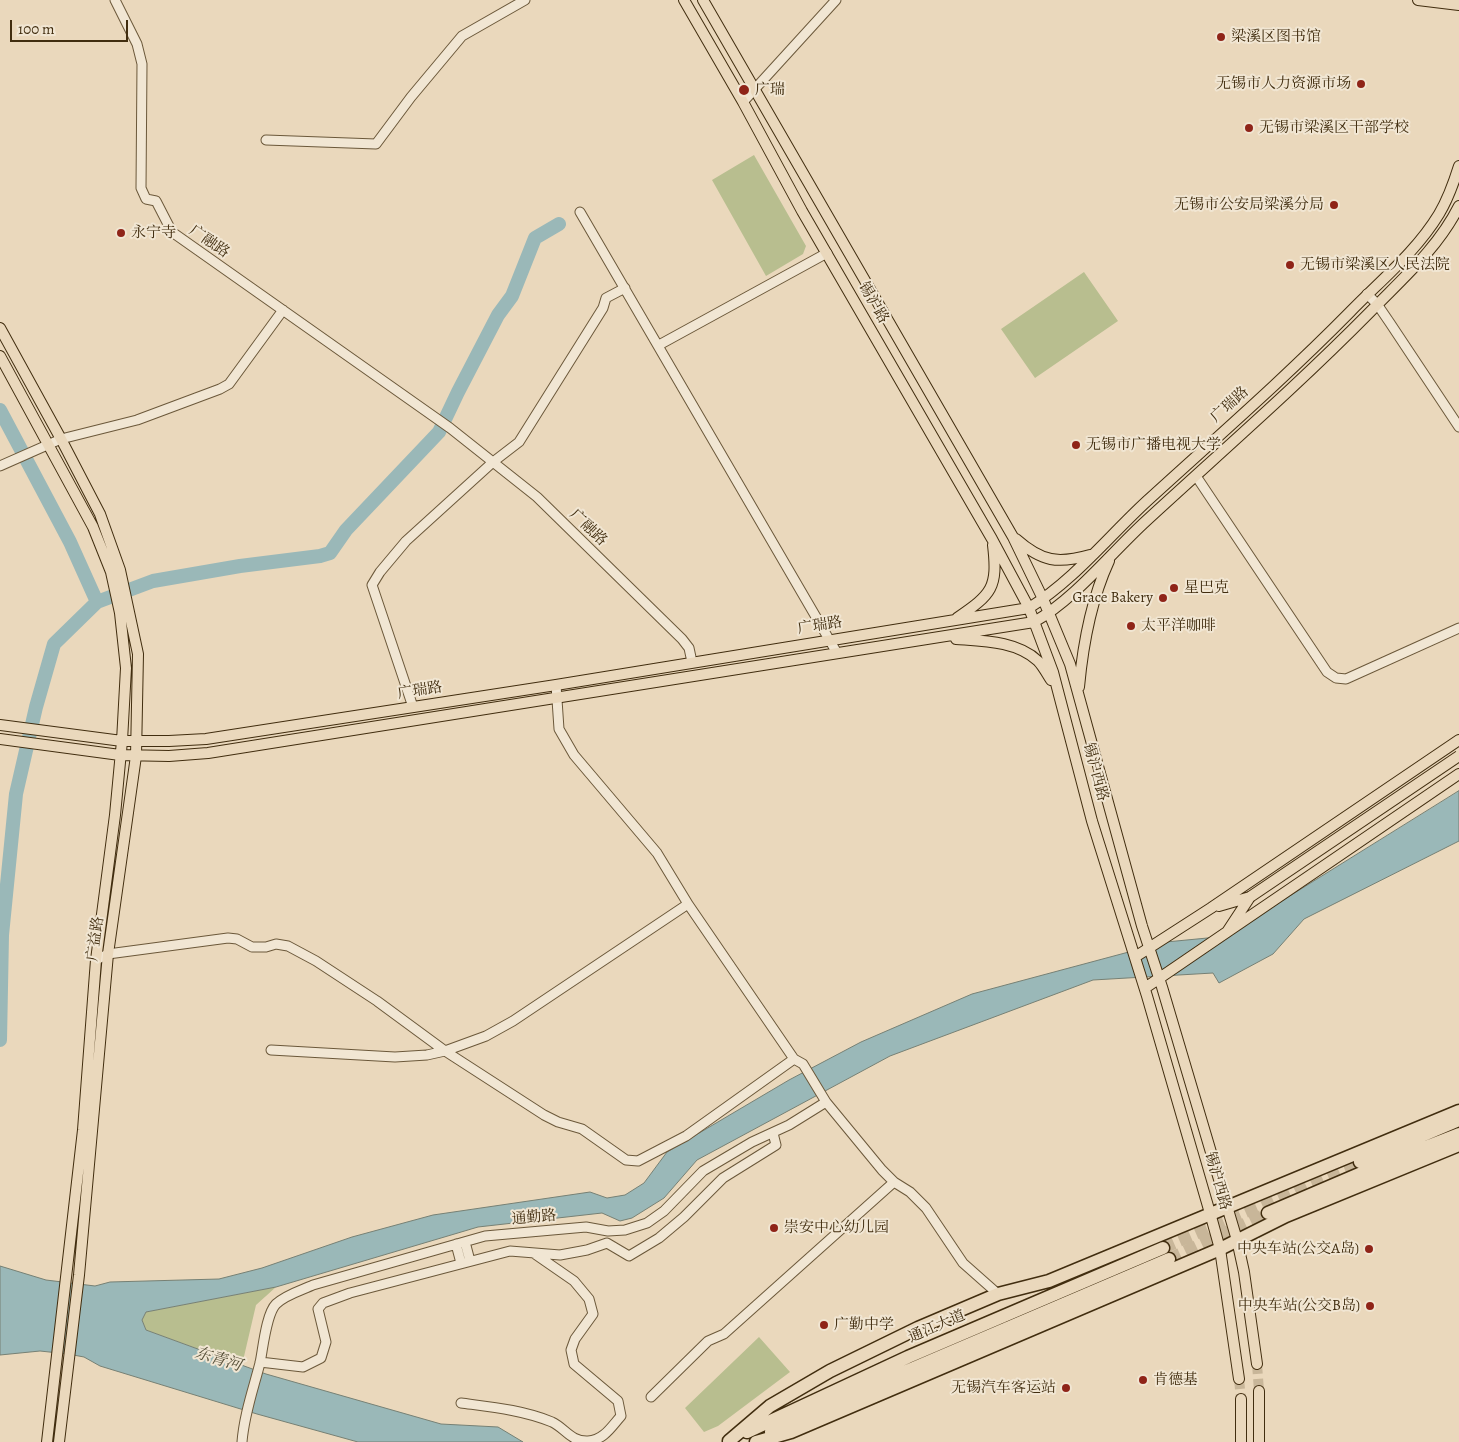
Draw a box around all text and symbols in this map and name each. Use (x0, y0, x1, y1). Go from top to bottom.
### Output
scale bar (12, 10, 130, 42)
text: 100 m (18, 19, 55, 39)
place label: 梁溪区图书馆 (1231, 28, 1321, 46)
marker: 梁溪区图书馆 (1215, 31, 1227, 43)
place label: 无锡市人力资源市场 (1216, 75, 1351, 93)
marker: 无锡市人力资源市场 (1355, 78, 1367, 90)
place label: 广瑞 (755, 81, 785, 99)
marker: 广瑞 (737, 83, 751, 97)
place label: 无锡市梁溪区干部学校 (1259, 119, 1409, 137)
marker: 无锡市梁溪区干部学校 (1243, 122, 1255, 134)
place label: 无锡市公安局梁溪分局 (1174, 196, 1324, 214)
marker: 无锡市公安局梁溪分局 (1328, 199, 1340, 211)
street label: 广融路 (185, 222, 233, 262)
place label: 永宁寺 (131, 224, 176, 242)
marker: 永宁寺 (115, 227, 127, 239)
place label: 无锡市梁溪区人民法院 (1300, 256, 1450, 274)
marker: 无锡市梁溪区人民法院 (1284, 259, 1296, 271)
street label: 锡沪路 (854, 279, 892, 327)
street label: 广瑞路 (1207, 383, 1253, 427)
place label: 无锡市广播电视大学 (1086, 436, 1221, 454)
marker: 无锡市广播电视大学 (1070, 439, 1082, 451)
street label: 广融路 (566, 506, 610, 550)
place label: 星巴克 (1184, 579, 1229, 597)
marker: 星巴克 (1168, 582, 1180, 594)
place label: Grace Bakery (1072, 589, 1153, 607)
marker: Grace Bakery (1157, 592, 1169, 604)
street label: 广瑞路 (796, 614, 844, 638)
place label: 太平洋咖啡 (1141, 617, 1216, 635)
marker: 太平洋咖啡 (1125, 620, 1137, 632)
street label: 广瑞路 (396, 679, 444, 703)
street label: 锡沪西路 (1079, 741, 1111, 803)
street label: 广益路 (84, 915, 108, 963)
street label: 锡沪西路 (1200, 1150, 1234, 1212)
street label: 通勤路 (511, 1207, 557, 1229)
place label: 崇安中心幼儿园 (784, 1219, 889, 1237)
marker: 崇安中心幼儿园 (768, 1222, 780, 1234)
place label: 中央车站(公交A岛) (1237, 1240, 1359, 1258)
marker: 中央车站(公交A岛) (1363, 1243, 1375, 1255)
place label: 中央车站(公交B岛) (1238, 1297, 1360, 1315)
marker: 中央车站(公交B岛) (1364, 1300, 1376, 1312)
street label: 通江大道 (906, 1307, 968, 1347)
place label: 广勤中学 (834, 1316, 894, 1334)
marker: 广勤中学 (818, 1319, 830, 1331)
water label: 东青河 (192, 1344, 244, 1376)
place label: 肯德基 (1153, 1371, 1198, 1389)
marker: 肯德基 (1137, 1374, 1149, 1386)
place label: 无锡汽车客运站 (951, 1379, 1056, 1397)
marker: 无锡汽车客运站 (1060, 1382, 1072, 1394)

